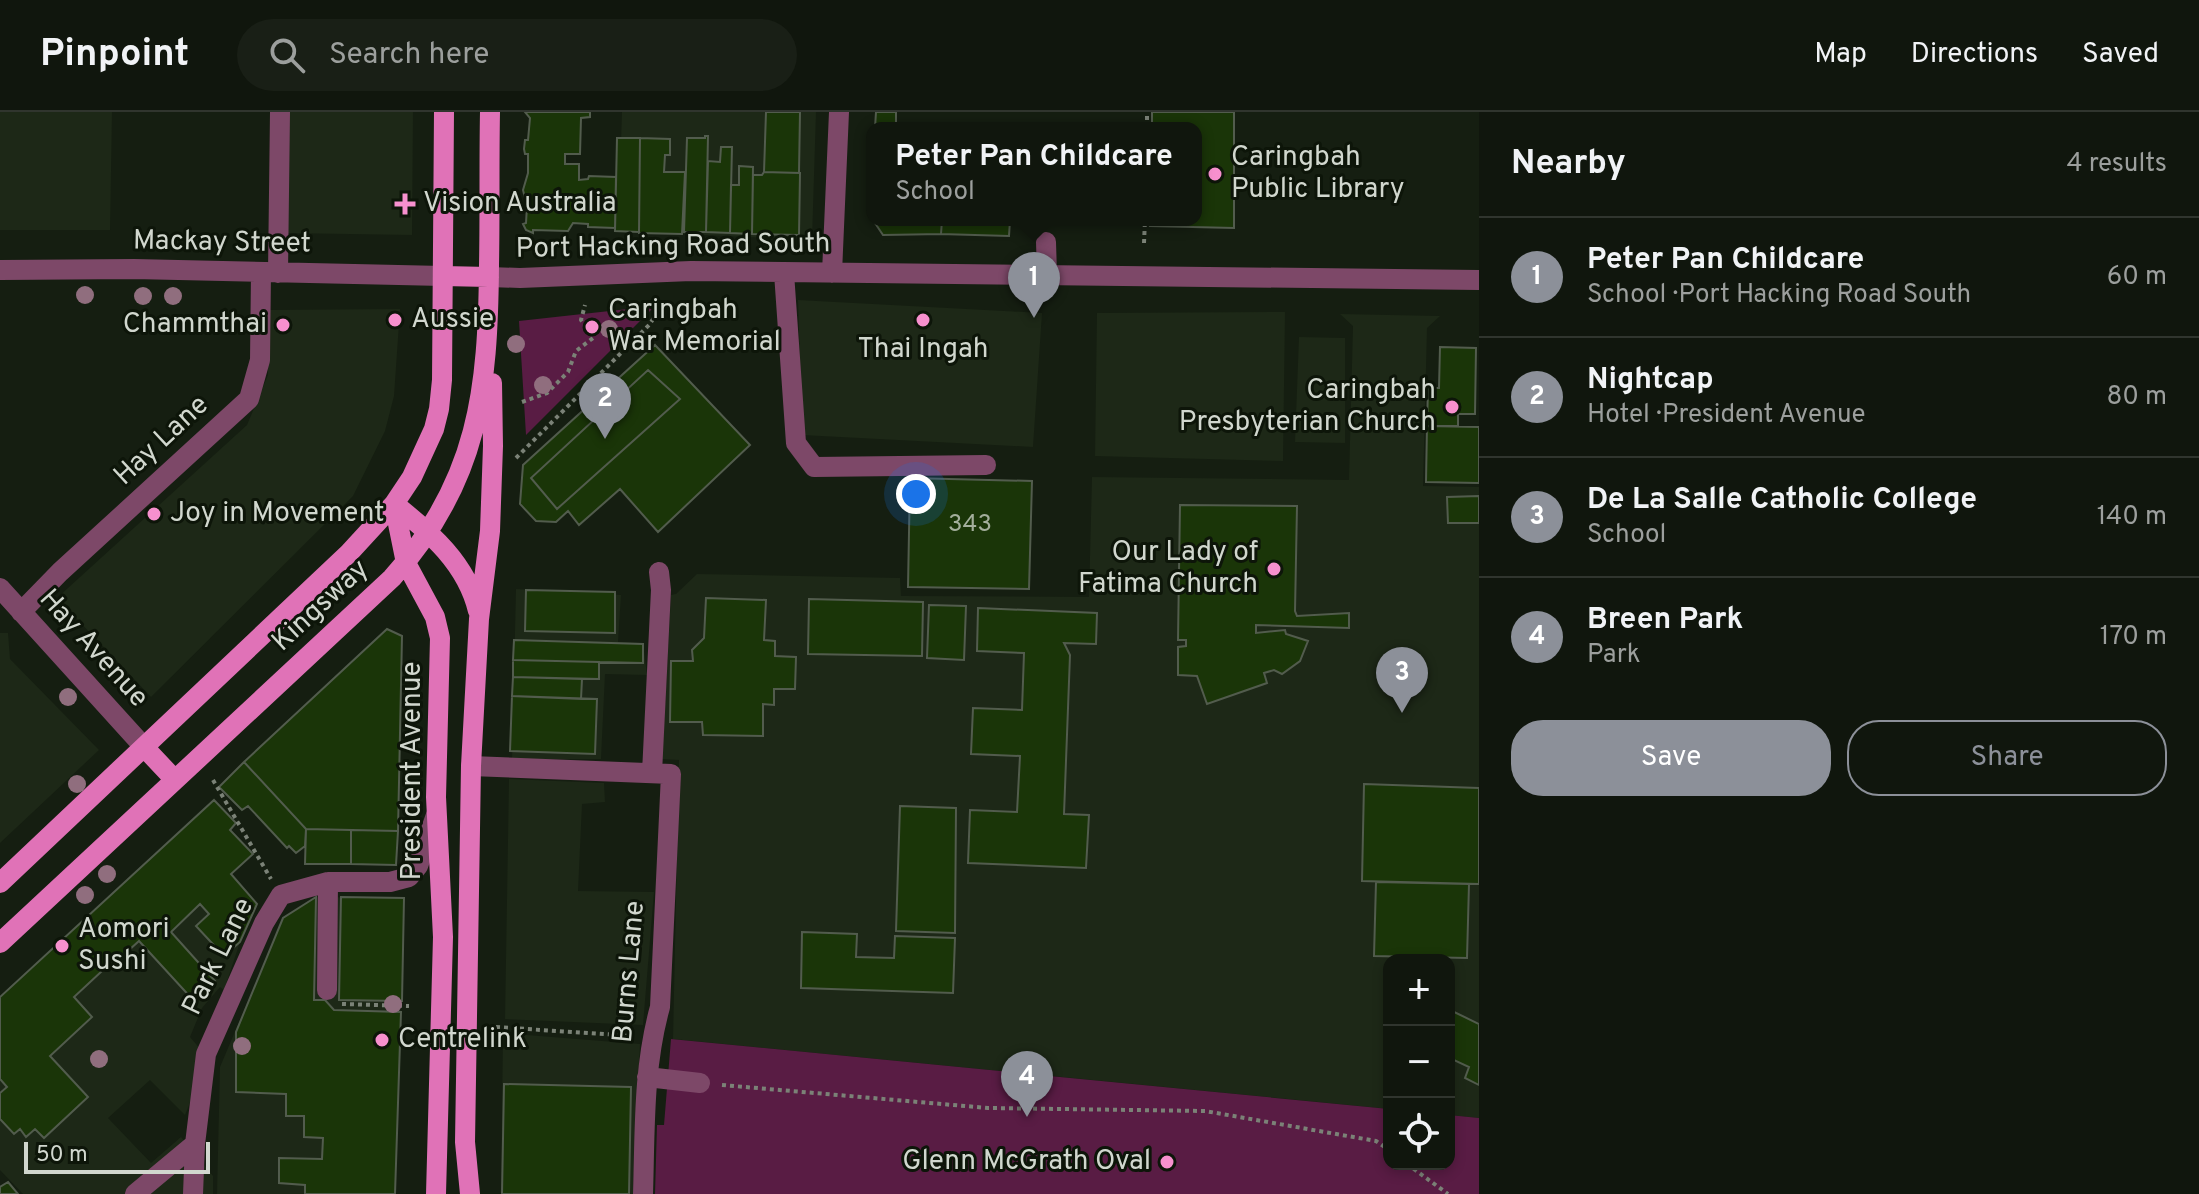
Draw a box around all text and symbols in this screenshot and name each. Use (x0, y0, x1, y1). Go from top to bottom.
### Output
search box (237, 19, 797, 91)
text: Pinpoint (40, 31, 189, 80)
icon: search (265, 33, 309, 77)
text: Search here (329, 37, 489, 74)
text: Map (1814, 37, 1867, 73)
text: Directions (1911, 37, 2038, 73)
text: Saved (2082, 37, 2159, 73)
popup (866, 122, 1202, 226)
text: Peter Pan Childcare (895, 139, 1173, 176)
place label: Caringbah Public Library (1231, 140, 1405, 208)
text: Nearby (1511, 143, 1626, 186)
text: 4 results (2066, 148, 2167, 181)
marker: Caringbah Public Library (1206, 165, 1224, 183)
text: School (895, 176, 975, 209)
place label: Vision Australia (423, 186, 617, 222)
marker: Vision Australia (394, 193, 416, 215)
street label: Mackay Street (133, 223, 311, 263)
street label: Port Hacking Road South (515, 226, 831, 268)
text: Peter Pan Childcare (1587, 242, 1864, 279)
pin: 1 (1008, 252, 1060, 318)
text: 1 (1532, 261, 1542, 294)
text: 60 m (2107, 261, 2167, 294)
text: School · Port Hacking Road South (1587, 279, 1971, 312)
place label: Caringbah War Memorial (608, 293, 781, 361)
place label: Aussie (411, 302, 494, 338)
place label: Chammthai (123, 307, 267, 343)
marker: Aussie (386, 311, 404, 329)
marker: Thai Ingah (914, 311, 932, 329)
marker: Chammthai (274, 316, 292, 334)
marker: Caringbah War Memorial (583, 318, 601, 336)
place label: Thai Ingah (857, 332, 989, 368)
text: Nightcap (1587, 362, 1714, 399)
pin: 2 (579, 373, 631, 439)
place label: Caringbah Presbyterian Church (1179, 373, 1436, 441)
text: 2 (1529, 381, 1545, 414)
text: 80 m (2107, 381, 2167, 414)
street label: Hay Lane (107, 388, 217, 494)
marker: Caringbah Presbyterian Church (1443, 398, 1461, 416)
text: Hotel · President Avenue (1587, 399, 1865, 432)
your location (896, 474, 936, 514)
text: De La Salle Catholic College (1587, 482, 1977, 519)
place label: Joy in Movement (170, 496, 385, 532)
text: 3 (1529, 501, 1545, 534)
text: 140 m (2097, 501, 2167, 534)
marker: Joy in Movement (145, 505, 163, 523)
house number: 343 (948, 510, 992, 540)
text: School (1587, 519, 1666, 552)
place label: Our Lady of Fatima Church (1078, 535, 1258, 603)
street label: Kingsway (265, 552, 377, 660)
marker: Our Lady of Fatima Church (1265, 560, 1283, 578)
street label: Hay Avenue (30, 582, 156, 716)
text: Breen Park (1587, 602, 1743, 639)
text: 4 (1529, 621, 1545, 654)
text: 170 m (2100, 621, 2167, 654)
text: Park (1587, 639, 1641, 672)
pin: 3 (1376, 647, 1428, 713)
street label: President Avenue (395, 662, 431, 880)
button: Save (1511, 720, 1831, 796)
button: Share (1847, 720, 2167, 796)
street label: Park Lane (175, 892, 263, 1022)
street label: Burns Lane (606, 899, 654, 1045)
place label: Aomori Sushi (78, 912, 170, 980)
marker: Aomori Sushi (53, 937, 71, 955)
map controls (1383, 954, 1455, 1170)
button: + (1383, 954, 1455, 1026)
place label: Centrelink (398, 1022, 527, 1058)
button: − (1383, 1026, 1455, 1098)
marker: Centrelink (373, 1031, 391, 1049)
pin: 4 (1001, 1051, 1053, 1117)
button: locate (1383, 1098, 1455, 1170)
scale bar (24, 1138, 210, 1174)
text: 50 m (36, 1142, 88, 1169)
place label: Glenn McGrath Oval (902, 1144, 1151, 1180)
marker: Glenn McGrath Oval (1158, 1153, 1176, 1171)

